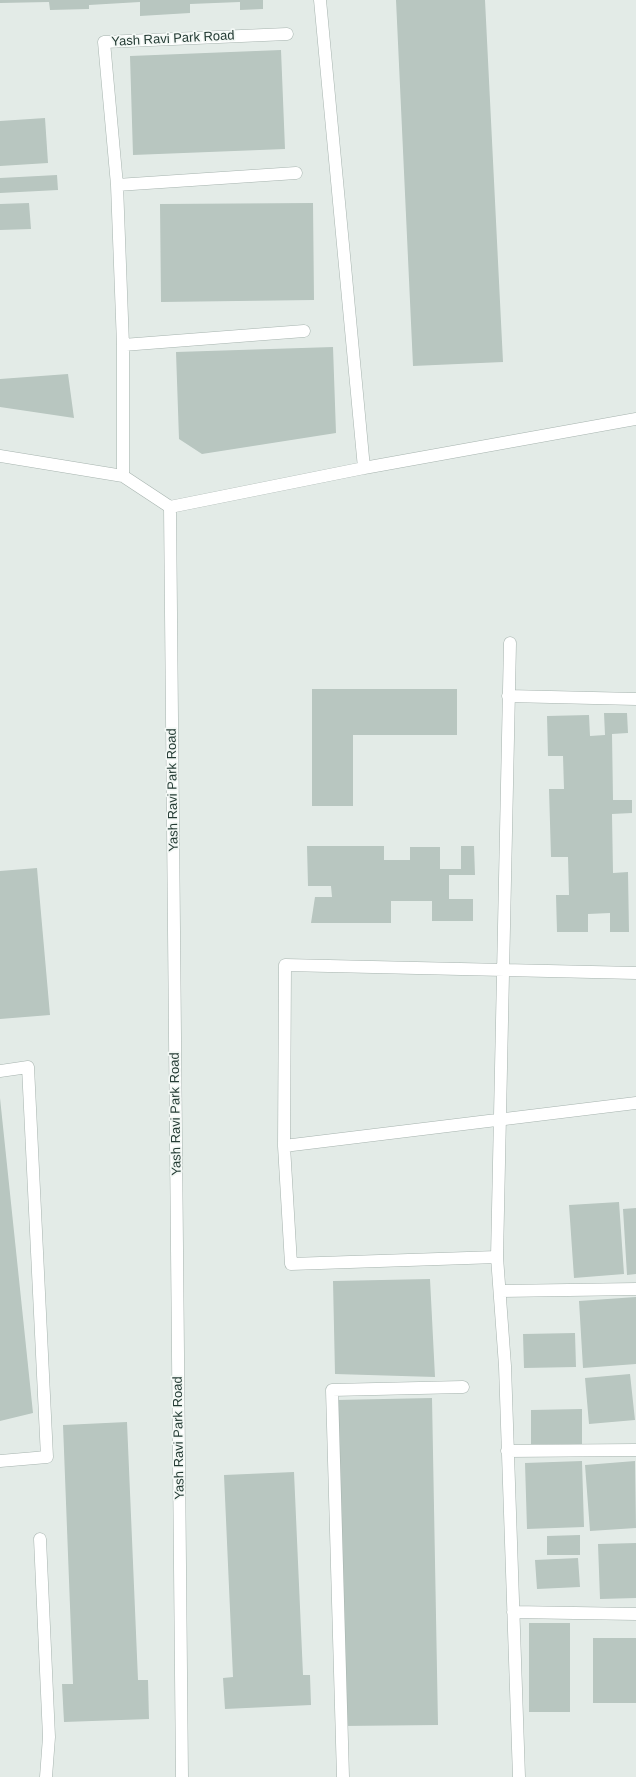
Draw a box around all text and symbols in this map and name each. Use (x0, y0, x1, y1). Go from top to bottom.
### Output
street label: Yash Ravi Park Road (111, 28, 235, 50)
street label: Yash Ravi Park Road (164, 728, 182, 852)
street label: Yash Ravi Park Road (167, 1052, 185, 1176)
street label: Yash Ravi Park Road (170, 1376, 188, 1500)

